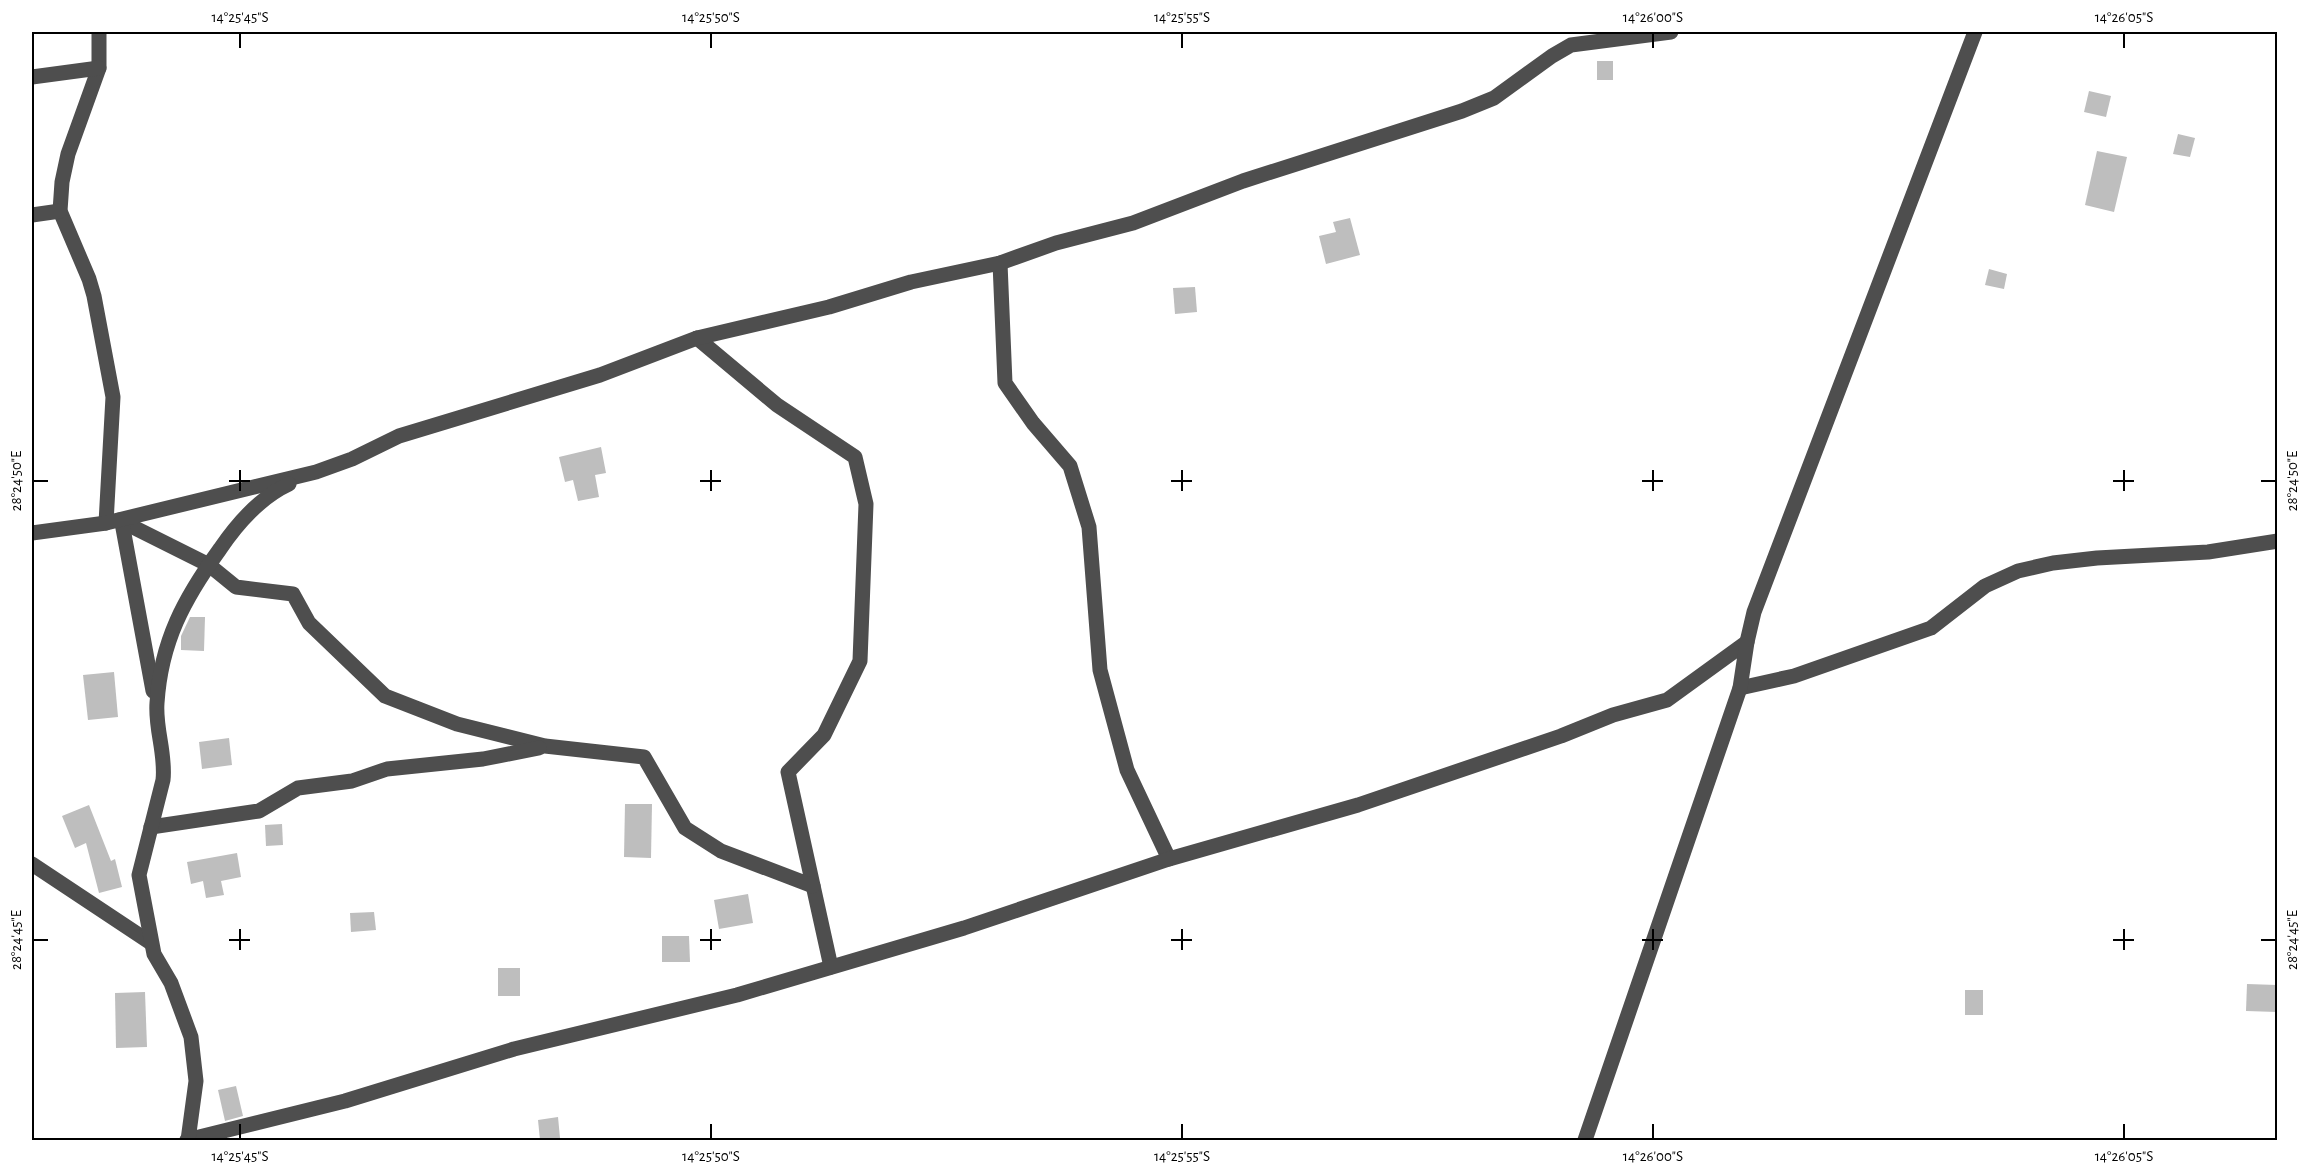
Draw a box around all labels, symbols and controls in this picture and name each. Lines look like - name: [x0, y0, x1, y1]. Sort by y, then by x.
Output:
- text: 14°25'45"S: [211, 10, 269, 25]
- text: 14°25'50"S: [682, 10, 740, 25]
- text: 14°25'55"S: [1154, 10, 1210, 25]
- text: 14°26'00"S: [1623, 10, 1683, 25]
- text: 14°26'05"S: [2095, 10, 2153, 25]
- text: 28°24'50"E: [9, 451, 24, 511]
- text: 28°24'50"E: [2285, 451, 2300, 511]
- text: 28°24'45"E: [9, 910, 24, 970]
- text: 28°24'45"E: [2285, 910, 2300, 970]
- text: 14°25'45"S: [211, 1149, 269, 1164]
- text: 14°25'50"S: [682, 1149, 740, 1164]
- text: 14°25'55"S: [1154, 1149, 1210, 1164]
- text: 14°26'00"S: [1623, 1149, 1683, 1164]
- text: 14°26'05"S: [2095, 1149, 2153, 1164]

